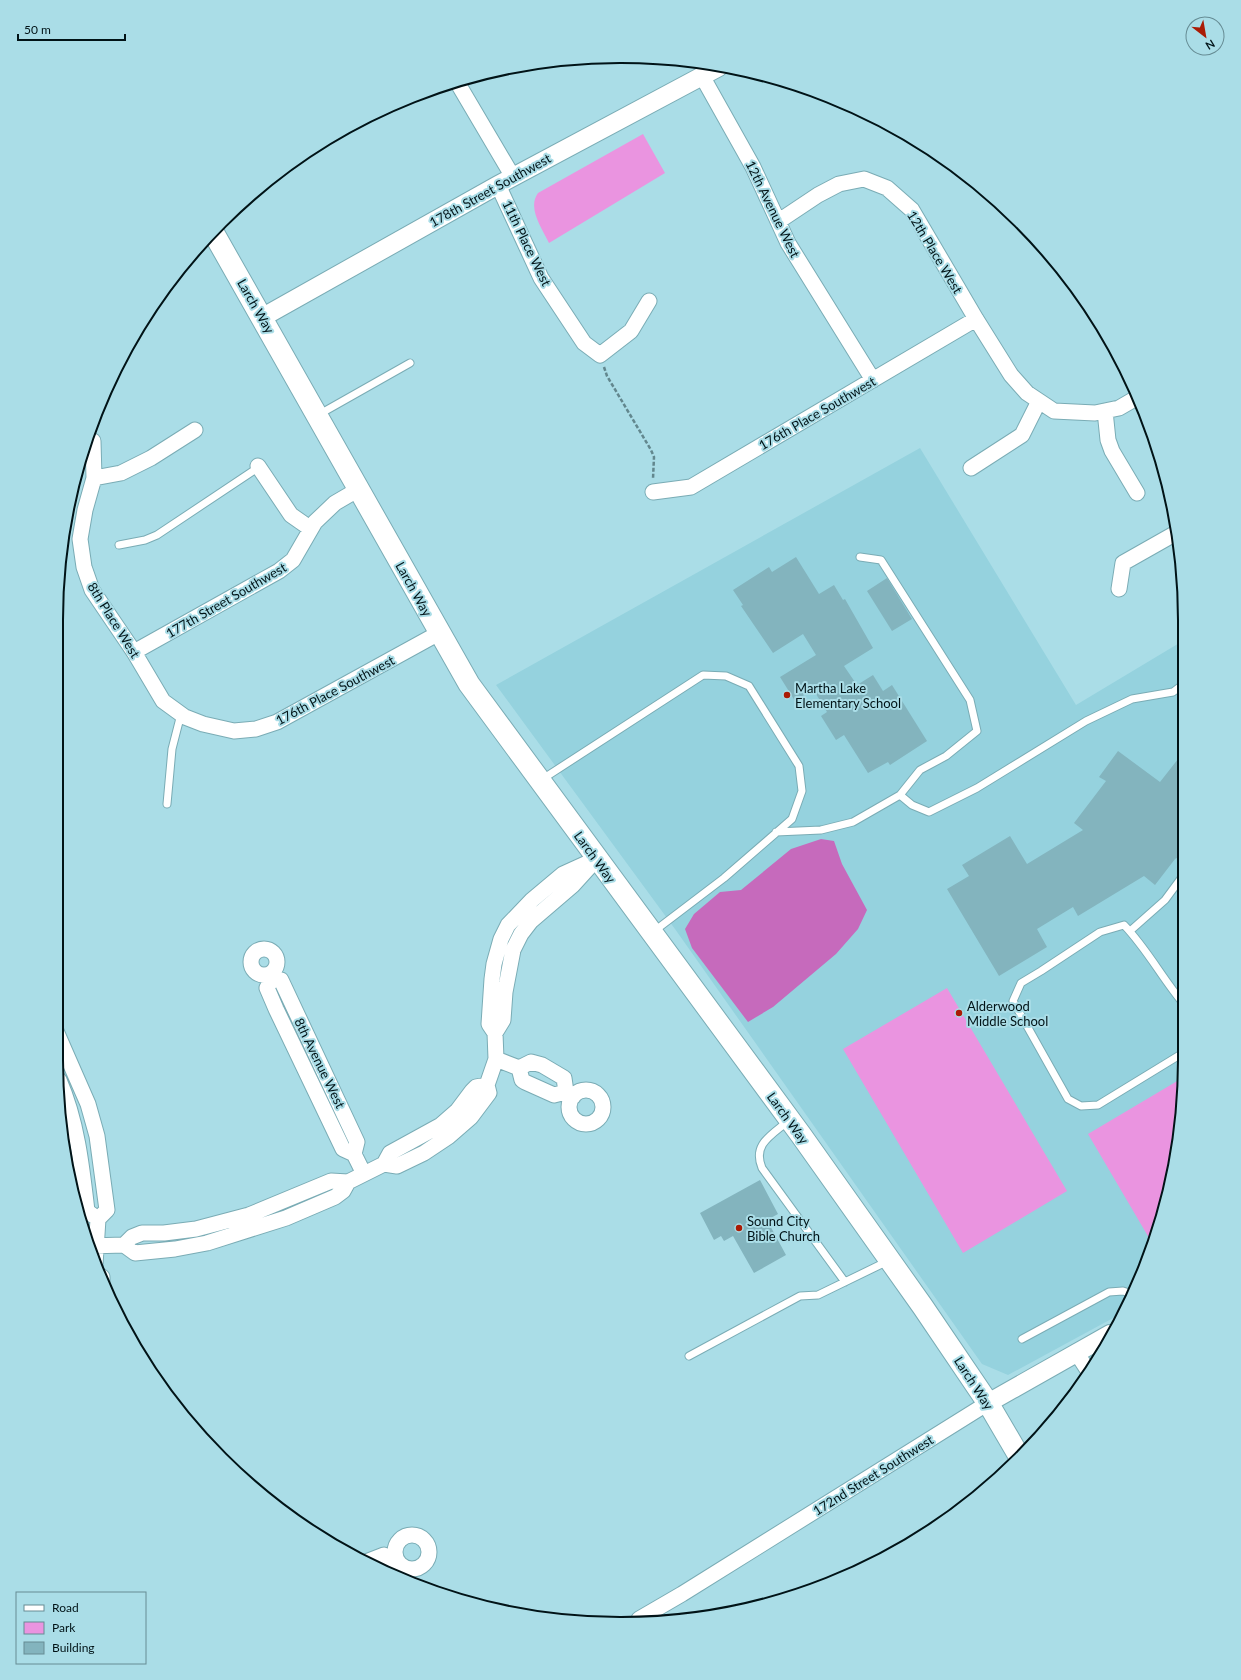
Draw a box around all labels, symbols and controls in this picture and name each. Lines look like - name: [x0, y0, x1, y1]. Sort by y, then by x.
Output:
- scale bar: [18, 16, 125, 42]
- north arrow: [1185, 16, 1225, 56]
- text: 50 m: [24, 22, 51, 37]
- text: N: [1203, 37, 1217, 53]
- street label: 178th Street Southwest: [427, 150, 554, 230]
- street label: 12th Avenue West: [743, 158, 804, 260]
- street label: 11th Place West: [499, 197, 555, 289]
- street label: 12th Place West: [904, 208, 966, 297]
- street label: Larch Way: [234, 276, 278, 336]
- street label: 176th Place Southwest: [756, 373, 879, 453]
- street label: 177th Street Southwest: [163, 559, 289, 641]
- street label: Larch Way: [392, 559, 436, 619]
- street label: 8th Place West: [84, 579, 144, 661]
- street label: 176th Place Southwest: [273, 652, 397, 728]
- place label: Martha Lake Elementary School: [795, 680, 901, 711]
- marker: Martha Lake Elementary School: [782, 690, 792, 700]
- street label: Larch Way: [571, 828, 619, 886]
- place label: Alderwood Middle School: [967, 998, 1048, 1029]
- marker: Alderwood Middle School: [954, 1008, 964, 1018]
- street label: 8th Avenue West: [291, 1015, 349, 1111]
- street label: Larch Way: [764, 1089, 812, 1147]
- place label: Sound City Bible Church: [747, 1213, 820, 1244]
- marker: Sound City Bible Church: [734, 1223, 744, 1233]
- street label: Larch Way: [951, 1354, 997, 1413]
- street label: 172nd Street Southwest: [810, 1431, 936, 1519]
- legend: [16, 1592, 146, 1664]
- text: Road: [52, 1600, 79, 1615]
- text: Park: [52, 1620, 76, 1635]
- text: Building: [52, 1640, 95, 1655]

